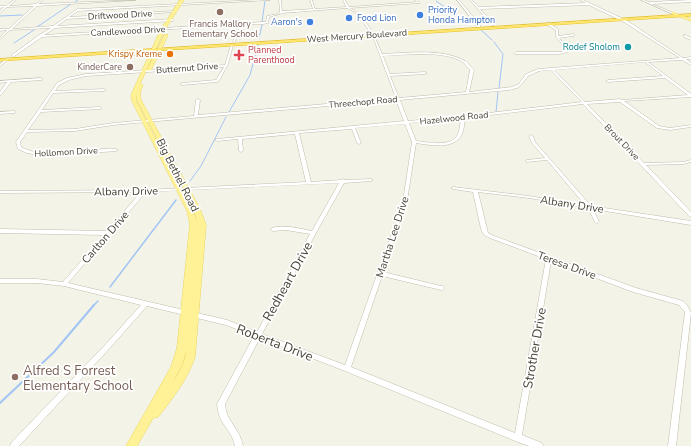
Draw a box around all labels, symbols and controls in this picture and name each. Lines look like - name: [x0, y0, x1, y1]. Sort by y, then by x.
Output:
- place label: Priority Honda Hampton: [428, 4, 495, 26]
- street label: Driftwood Drive: [88, 7, 153, 23]
- marker: Francis Mallory Elementary School: [215, 7, 225, 17]
- marker: Priority Honda Hampton: [415, 10, 425, 20]
- place label: Food Lion: [357, 12, 396, 24]
- marker: Food Lion: [344, 13, 354, 23]
- place label: Aaron's: [271, 16, 302, 28]
- marker: Aaron's: [305, 17, 315, 27]
- place label: Francis Mallory Elementary School: [182, 18, 258, 40]
- street label: Candlewood Drive: [90, 23, 166, 39]
- street label: West Mercury Boulevard: [306, 27, 408, 45]
- place label: Rodef Sholom: [563, 41, 620, 53]
- marker: Rodef Sholom: [623, 42, 633, 52]
- place label: Planned Parenthood: [248, 44, 295, 66]
- place label: Krispy Kreme: [109, 48, 162, 60]
- marker: Krispy Kreme: [165, 49, 175, 59]
- marker: Planned Parenthood: [233, 49, 245, 61]
- street label: Butternut Drive: [156, 60, 219, 76]
- place label: KinderCare: [77, 61, 122, 73]
- marker: KinderCare: [125, 62, 135, 72]
- street label: Threechopt Road: [328, 93, 398, 111]
- street label: Hazelwood Road: [419, 108, 489, 128]
- street label: Brout Drive: [602, 121, 642, 163]
- street label: Big Bethel Road: [153, 136, 202, 214]
- street label: Hollomon Drive: [34, 144, 98, 160]
- street label: Albany Drive: [94, 183, 158, 200]
- street label: Albany Drive: [539, 192, 605, 217]
- street label: Martha Lee Drive: [372, 194, 413, 280]
- street label: Carlton Drive: [78, 208, 133, 267]
- street label: Redheart Drive: [259, 239, 317, 324]
- street label: Teresa Drive: [535, 248, 598, 283]
- street label: Strother Drive: [519, 306, 551, 390]
- street label: Roberta Drive: [234, 320, 316, 366]
- place label: Alfred S Forrest Elementary School: [23, 362, 133, 395]
- marker: Alfred S Forrest Elementary School: [10, 372, 20, 382]

